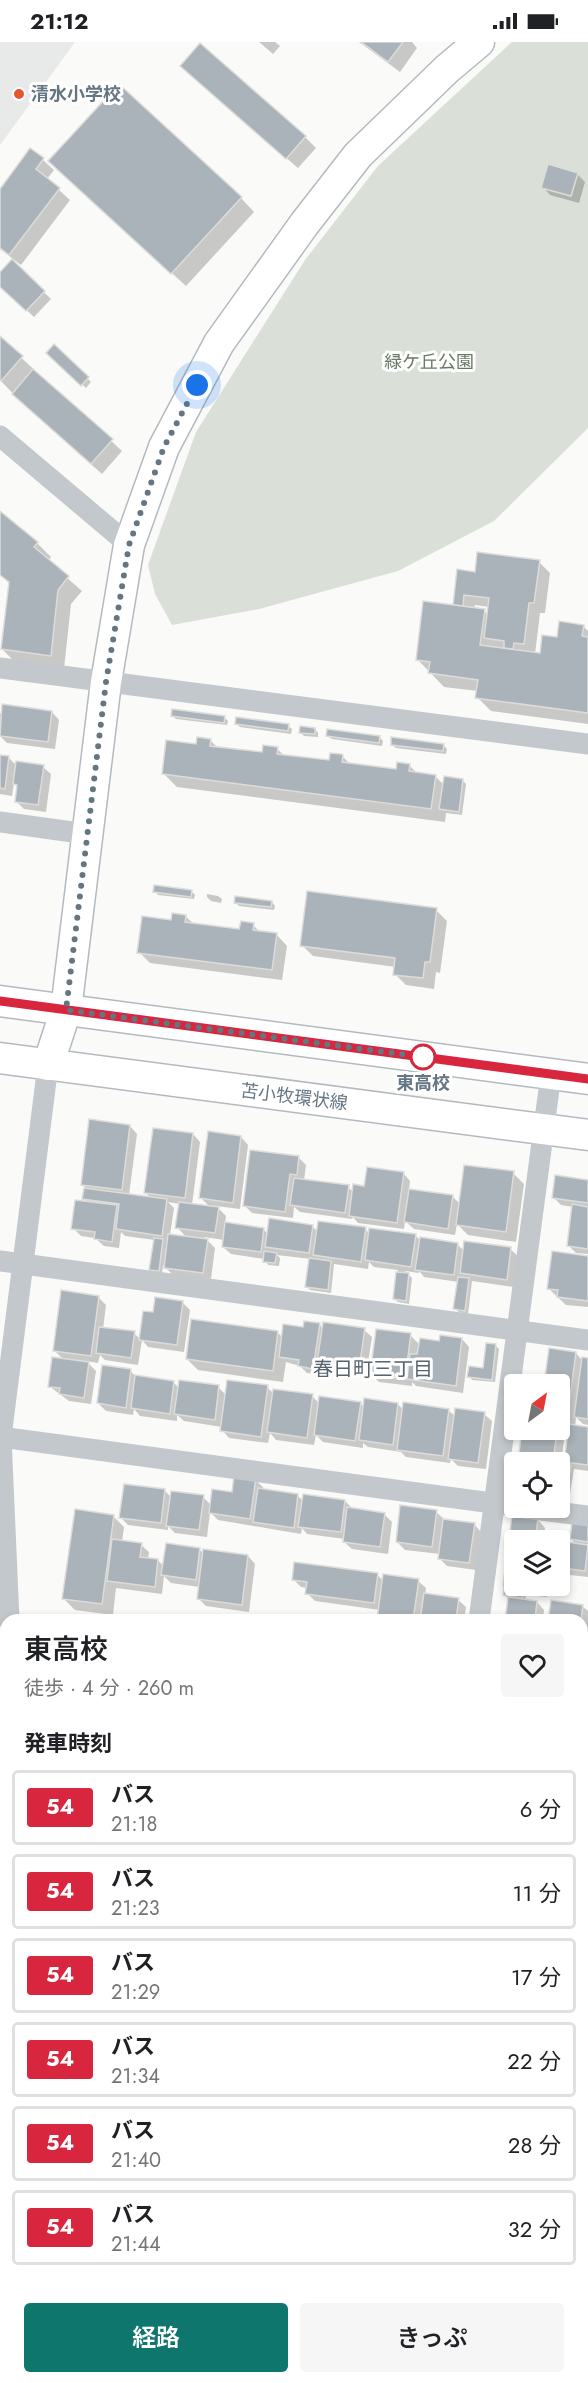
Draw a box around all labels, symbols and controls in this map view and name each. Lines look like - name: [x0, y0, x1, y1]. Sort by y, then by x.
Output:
- text: 21:12: [30, 5, 88, 37]
- place label: 清水小学校: [31, 81, 121, 107]
- marker: 清水小学校: [12, 87, 26, 101]
- park label: 緑ケ丘公園: [384, 349, 474, 375]
- your location: [182, 370, 212, 400]
- marker: 東高校: [410, 1044, 436, 1070]
- place label: 東高校: [396, 1070, 450, 1096]
- street label: 苫小牧環状線: [239, 1078, 349, 1116]
- district label: 春日町三丁目: [313, 1355, 433, 1384]
- north arrow: [504, 1374, 570, 1440]
- map controls: [504, 1374, 570, 1596]
- button: locate: [504, 1452, 570, 1518]
- button: layers: [504, 1530, 570, 1596]
- text: 東高校: [24, 1629, 108, 1670]
- button: heart: [501, 1634, 564, 1697]
- text: 徒歩 · 4 分 · 260 m: [24, 1674, 194, 1703]
- text: 発車時刻: [24, 1727, 112, 1759]
- text: バス: [111, 1778, 155, 1810]
- text: 54: [46, 1792, 74, 1822]
- text: 6 分: [520, 1793, 561, 1825]
- text: 21:18: [111, 1810, 157, 1839]
- text: バス: [111, 1862, 155, 1894]
- text: 54: [46, 1876, 74, 1906]
- text: 11 分: [513, 1877, 561, 1909]
- text: 21:23: [111, 1894, 160, 1923]
- text: バス: [111, 1946, 155, 1978]
- text: 54: [46, 1960, 74, 1990]
- text: 17 分: [511, 1961, 561, 1993]
- text: 21:29: [111, 1978, 160, 2007]
- text: バス: [111, 2030, 155, 2062]
- text: 54: [46, 2044, 74, 2074]
- text: 22 分: [507, 2045, 561, 2077]
- text: 21:34: [111, 2062, 160, 2091]
- text: バス: [111, 2114, 155, 2146]
- text: 54: [46, 2128, 74, 2158]
- text: 28 分: [508, 2129, 561, 2161]
- text: 21:40: [111, 2146, 161, 2175]
- text: バス: [111, 2198, 155, 2230]
- text: 54: [46, 2212, 74, 2242]
- text: 32 分: [508, 2213, 561, 2245]
- text: 21:44: [111, 2230, 161, 2259]
- button: 経路: [24, 2303, 288, 2372]
- button: きっぷ: [300, 2303, 564, 2372]

